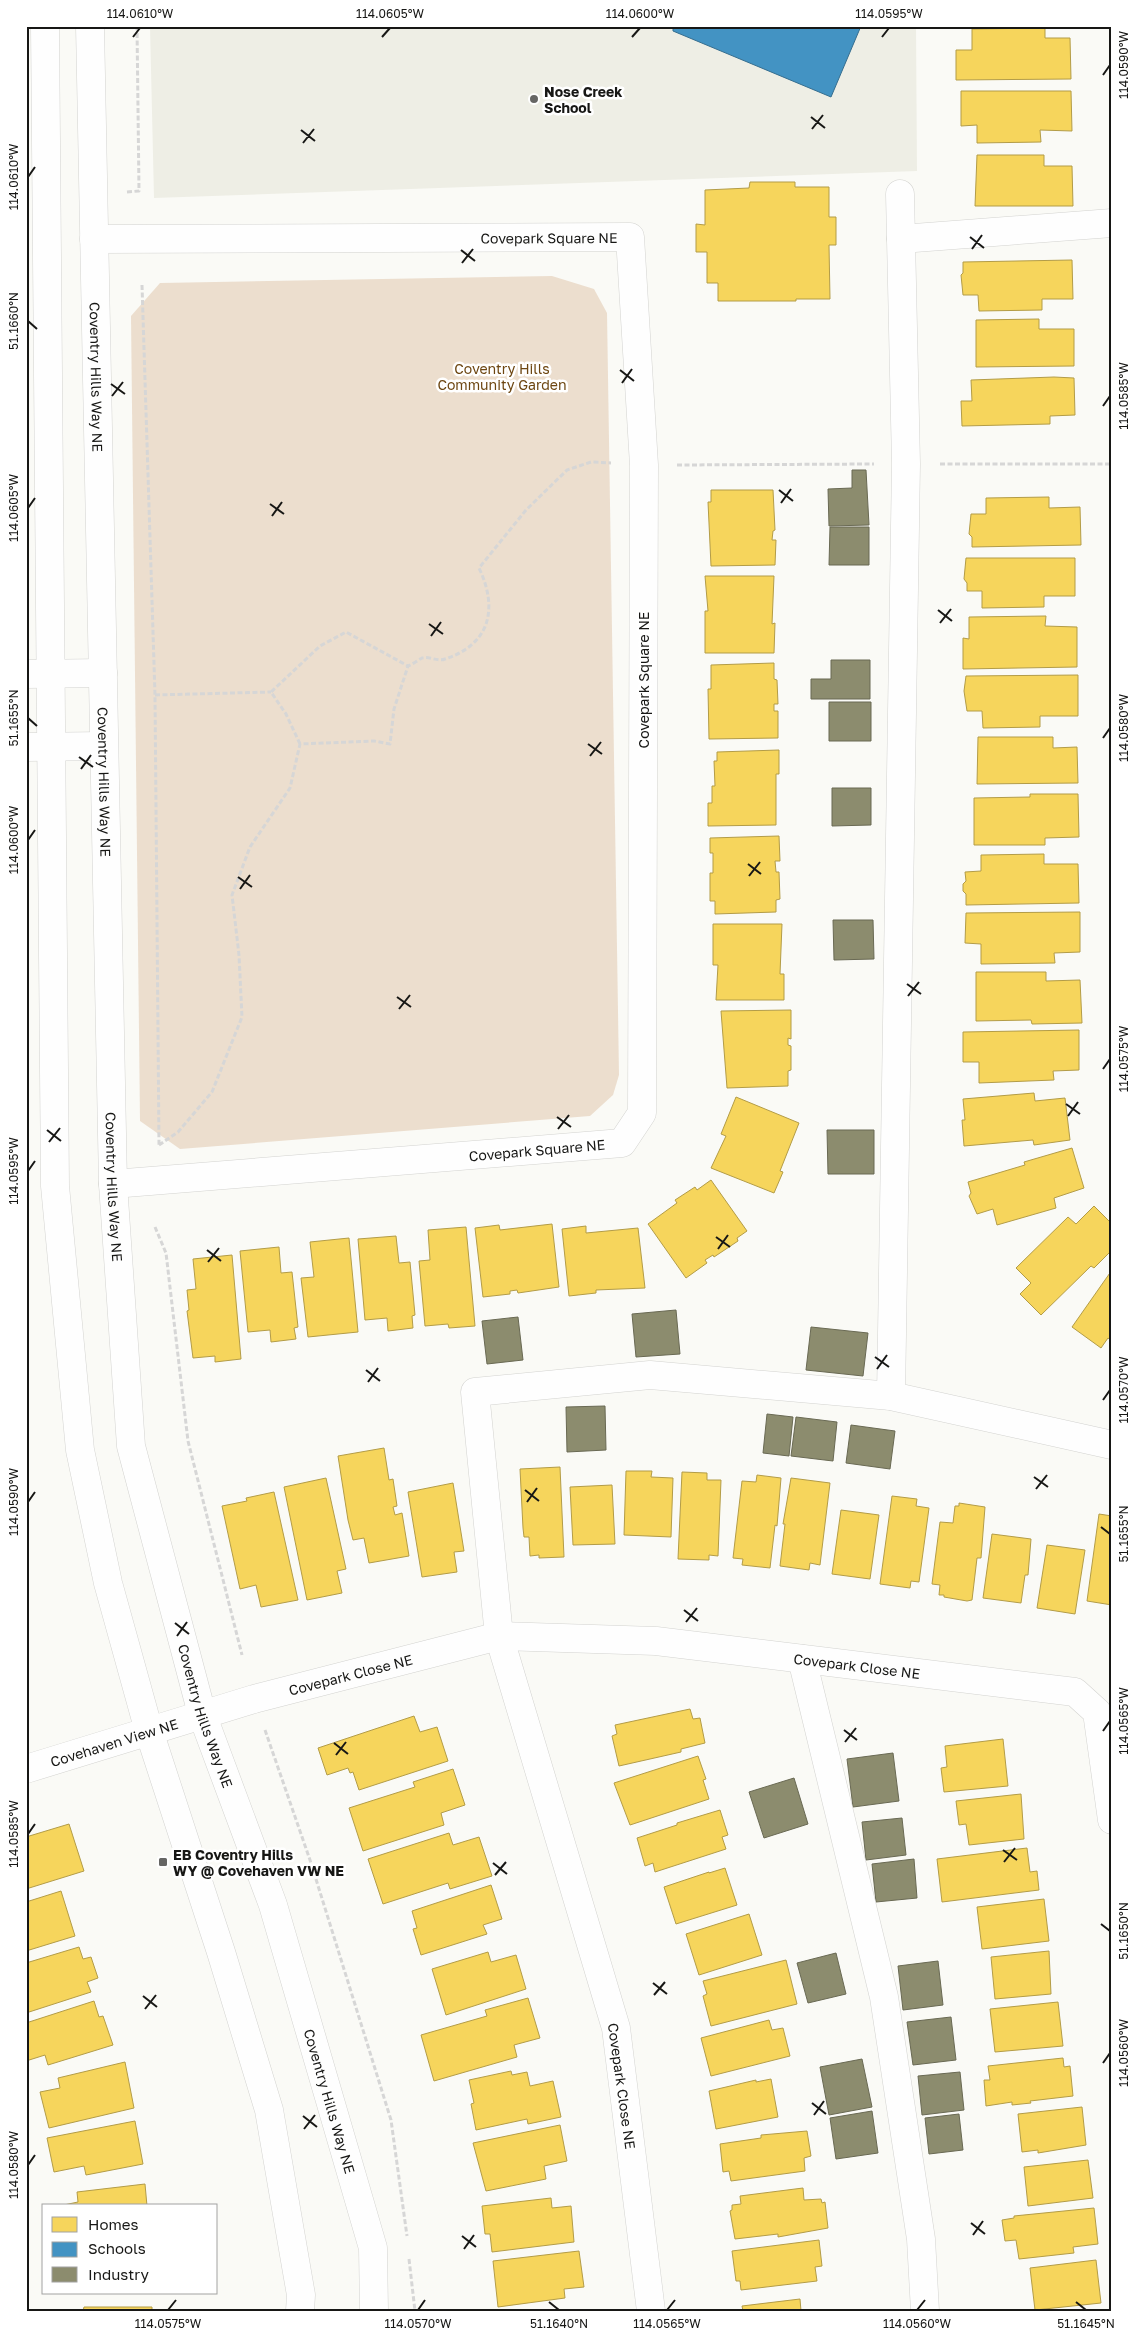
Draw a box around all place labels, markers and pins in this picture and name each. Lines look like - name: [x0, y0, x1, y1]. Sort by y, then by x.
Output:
- place label: Nose Creek School: [544, 83, 622, 116]
- marker: Nose Creek School: [528, 93, 540, 105]
- place label: EB Coventry Hills WY @ Covehaven VW NE: [173, 1846, 344, 1879]
- marker: EB Coventry Hills WY @ Covehaven VW NE: [157, 1856, 169, 1868]

